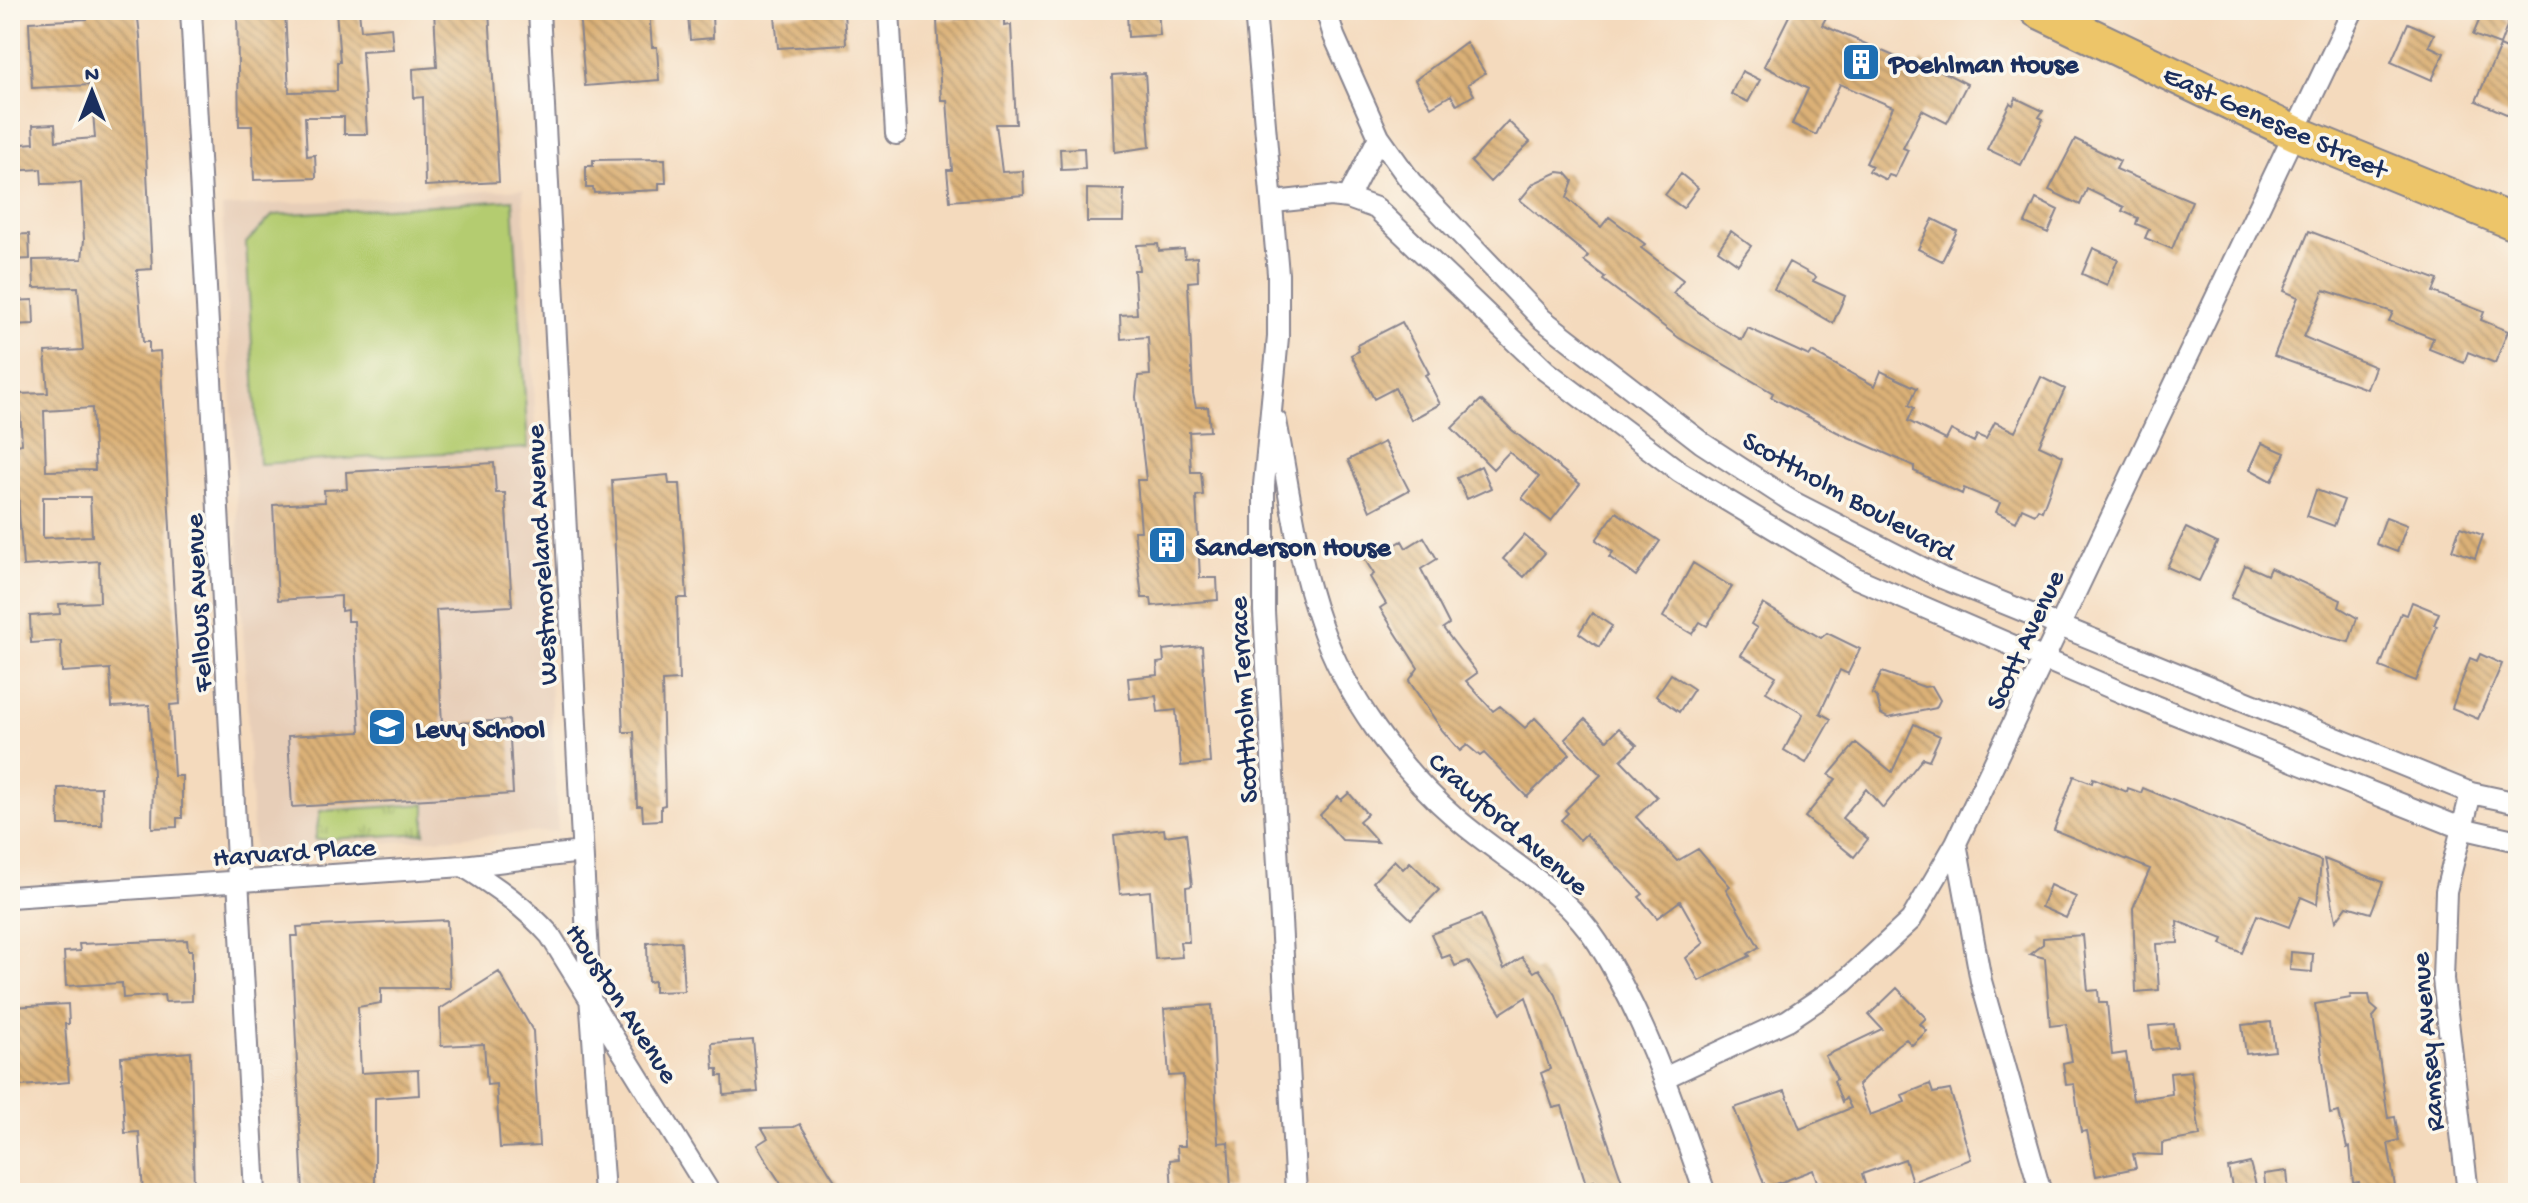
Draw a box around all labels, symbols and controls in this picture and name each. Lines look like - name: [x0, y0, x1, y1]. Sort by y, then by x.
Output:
- building icon: Poehlman House: [1840, 41, 1882, 83]
- place label: Poehlman House: [1887, 50, 2080, 83]
- north arrow: [52, 52, 132, 132]
- street label: East Genesee Street: [2157, 60, 2394, 189]
- text: N: [85, 63, 99, 89]
- street label: Westmoreland Avenue: [520, 423, 567, 686]
- street label: Scottholm Boulevard: [1735, 426, 1963, 572]
- street label: Fellows Avenue: [179, 512, 222, 694]
- building icon: Sanderson House: [1146, 524, 1188, 566]
- place label: Sanderson House: [1195, 533, 1392, 566]
- street label: Scott Avenue: [1980, 565, 2074, 716]
- street label: Scottholm Terrace: [1224, 595, 1267, 804]
- school or university icon: Levy School: [366, 706, 408, 748]
- place label: Levy School: [415, 715, 545, 748]
- street label: Crawford Avenue: [1420, 746, 1595, 905]
- street label: Harvard Place: [212, 832, 378, 877]
- street label: Houston Avenue: [556, 918, 684, 1091]
- street label: Ramsey Avenue: [2405, 950, 2454, 1132]

